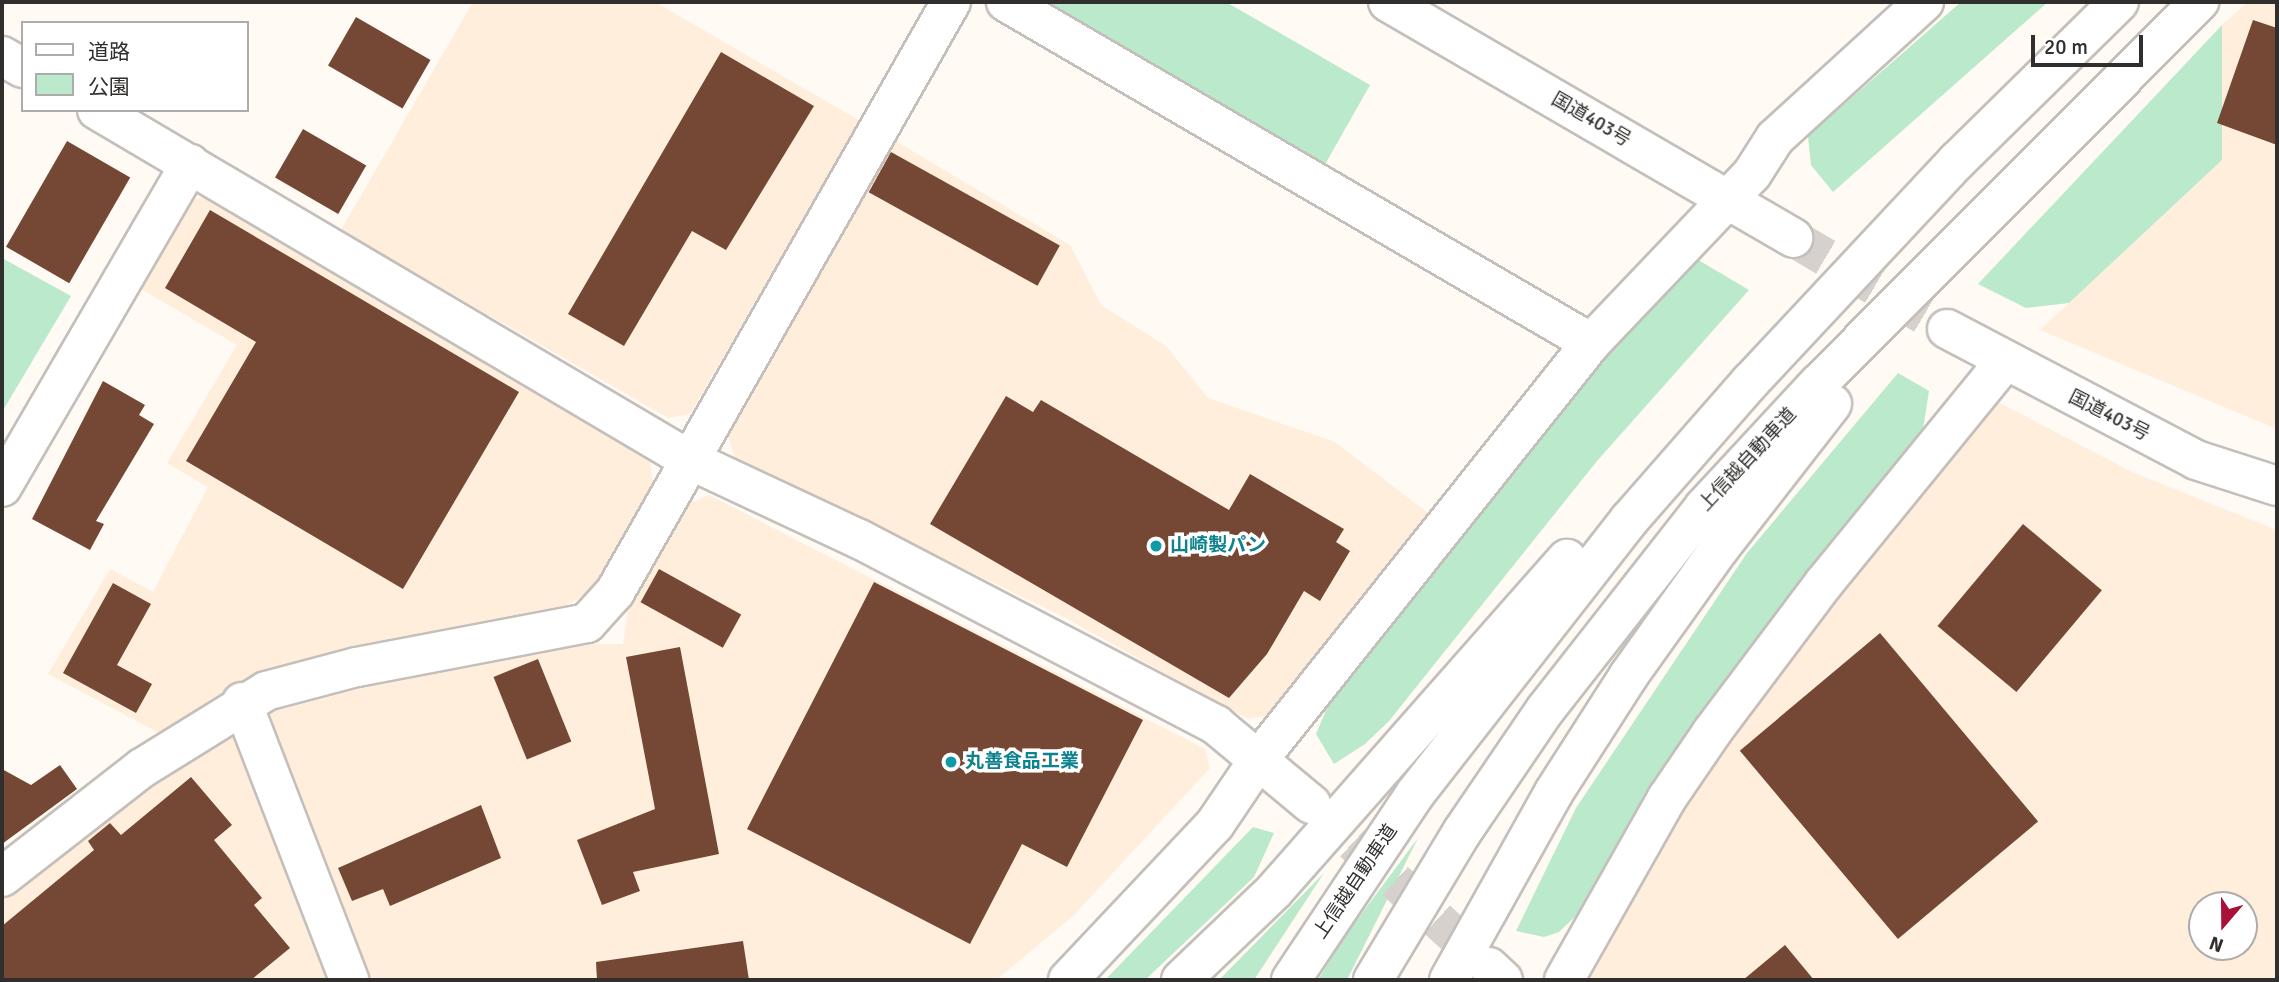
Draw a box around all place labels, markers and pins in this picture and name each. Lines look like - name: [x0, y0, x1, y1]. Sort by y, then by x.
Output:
- place label: 山崎製パン: [1170, 535, 1265, 557]
- marker: 山崎製パン: [1148, 538, 1164, 554]
- place label: 丸善食品工業: [965, 751, 1079, 773]
- marker: 丸善食品工業: [943, 754, 959, 770]

